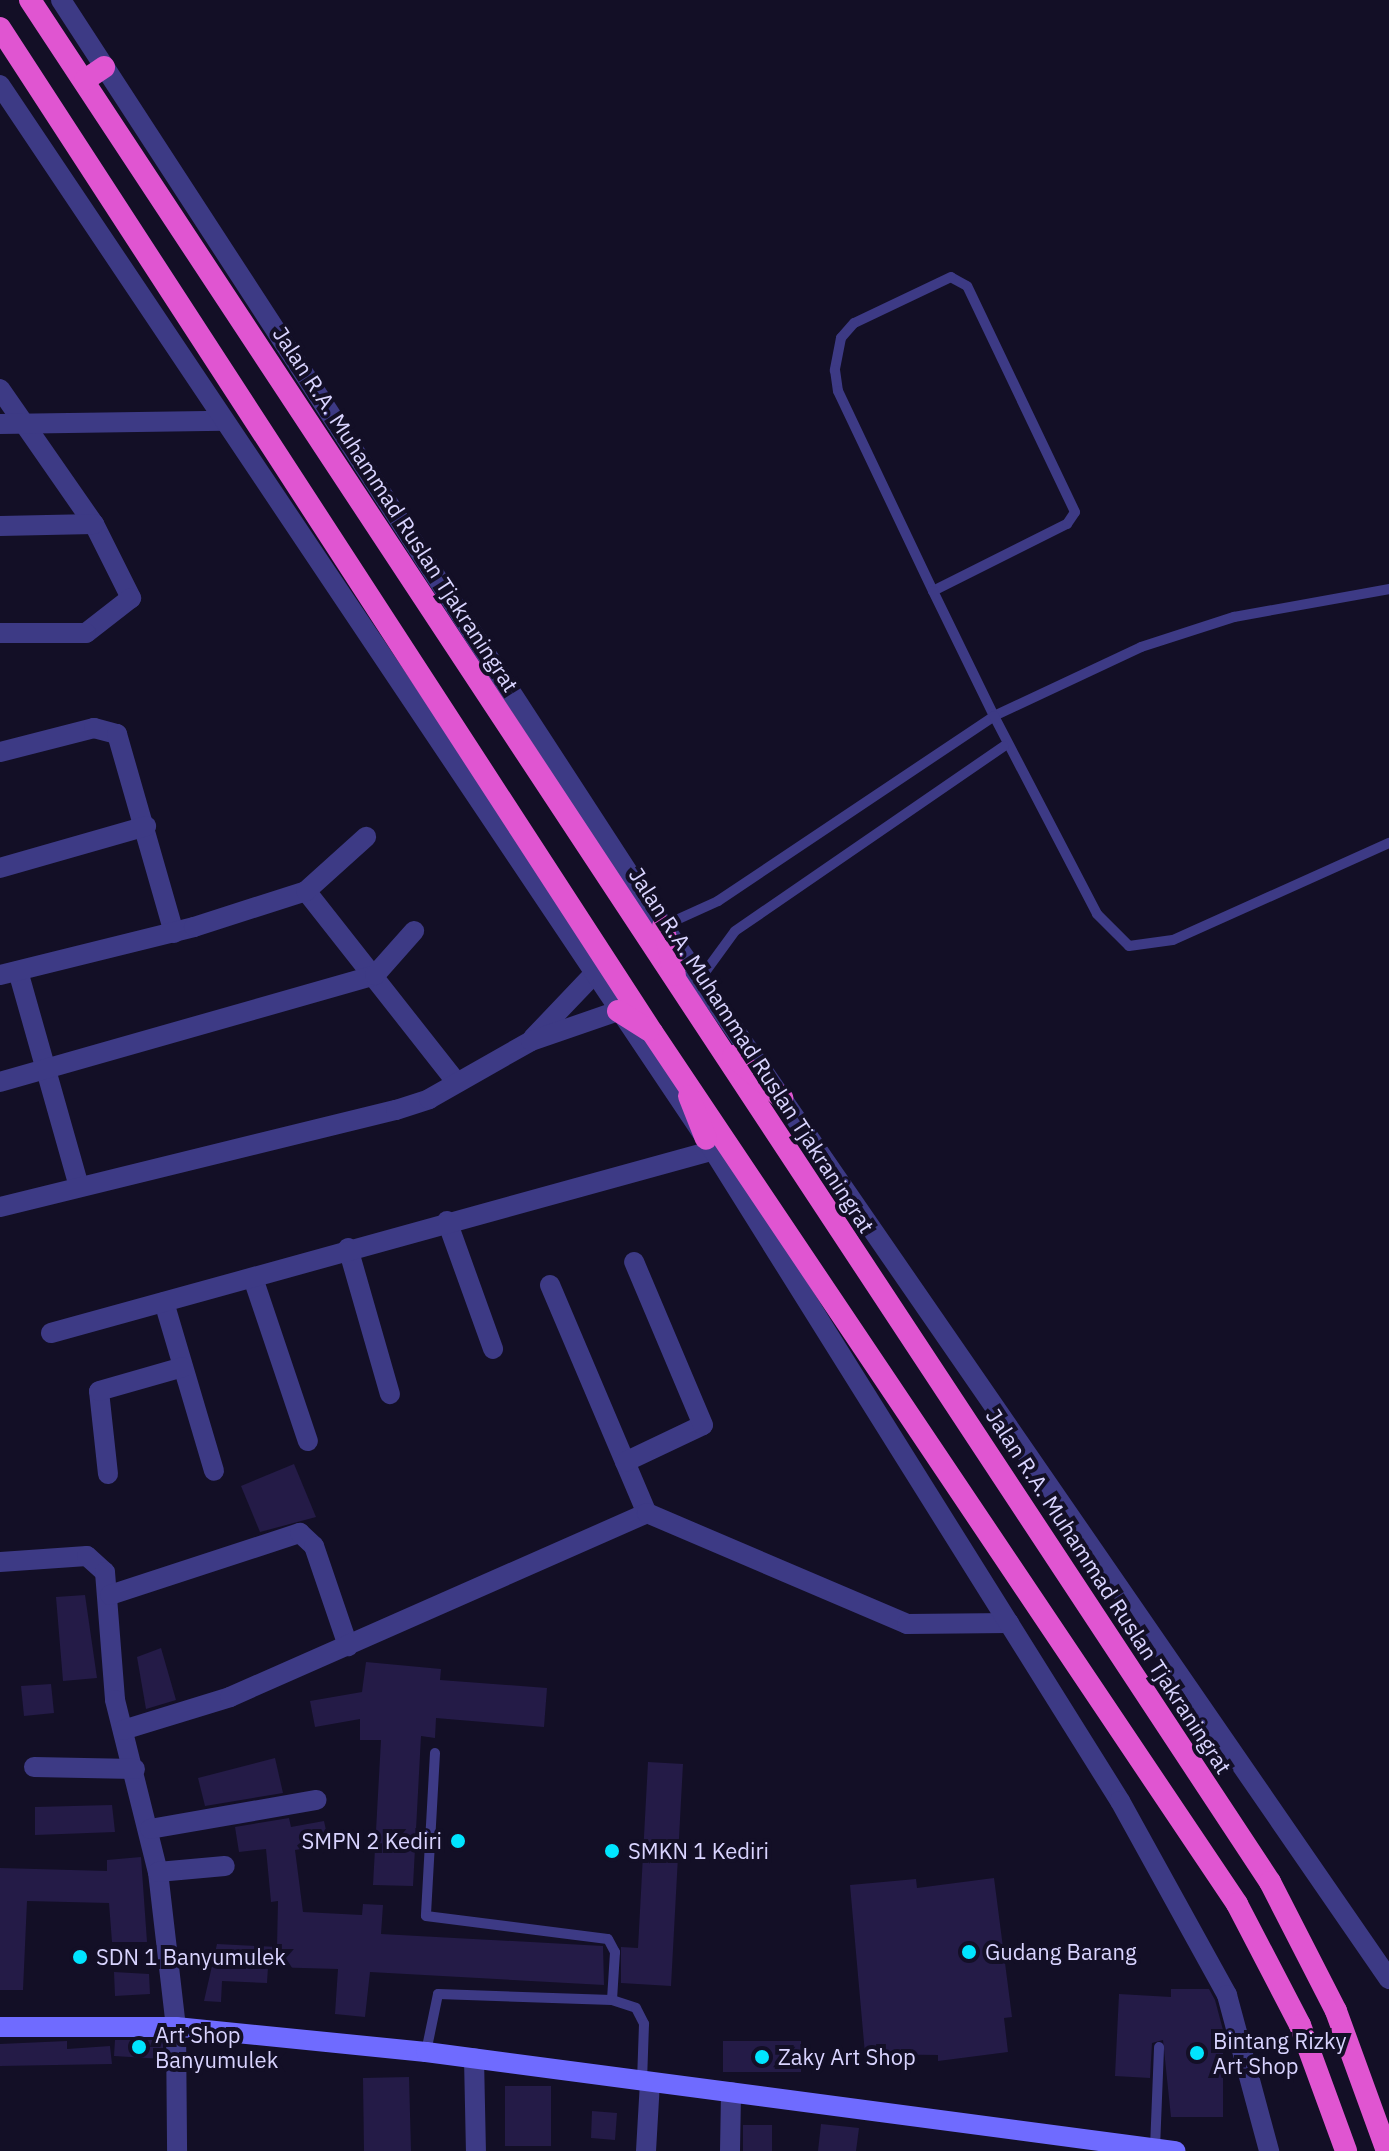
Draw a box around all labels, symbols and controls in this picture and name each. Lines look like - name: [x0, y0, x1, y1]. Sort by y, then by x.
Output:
- street label: Jalan R.A. Muhammad Ruslan Tjakraningrat: [268, 321, 524, 697]
- street label: Jalan R.A. Muhammad Ruslan Tjakraningrat: [624, 862, 880, 1238]
- street label: Jalan R.A. Muhammad Ruslan Tjakraningrat: [981, 1403, 1237, 1779]
- place label: SMPN 2 Kediri: [302, 1828, 442, 1854]
- marker: SMPN 2 Kediri: [449, 1832, 467, 1850]
- place label: SMKN 1 Kediri: [628, 1838, 769, 1864]
- marker: SMKN 1 Kediri: [603, 1842, 621, 1860]
- place label: Gudang Barang: [985, 1939, 1137, 1965]
- marker: Gudang Barang: [960, 1943, 978, 1961]
- place label: SDN 1 Banyumulek: [96, 1944, 286, 1970]
- marker: SDN 1 Banyumulek: [71, 1948, 89, 1966]
- place label: Art Shop Banyumulek: [155, 2021, 278, 2072]
- place label: Bintang Rizky Art Shop: [1213, 2027, 1346, 2078]
- marker: Art Shop Banyumulek: [130, 2038, 148, 2056]
- place label: Zaky Art Shop: [778, 2044, 916, 2070]
- marker: Bintang Rizky Art Shop: [1188, 2044, 1206, 2062]
- marker: Zaky Art Shop: [753, 2048, 771, 2066]

